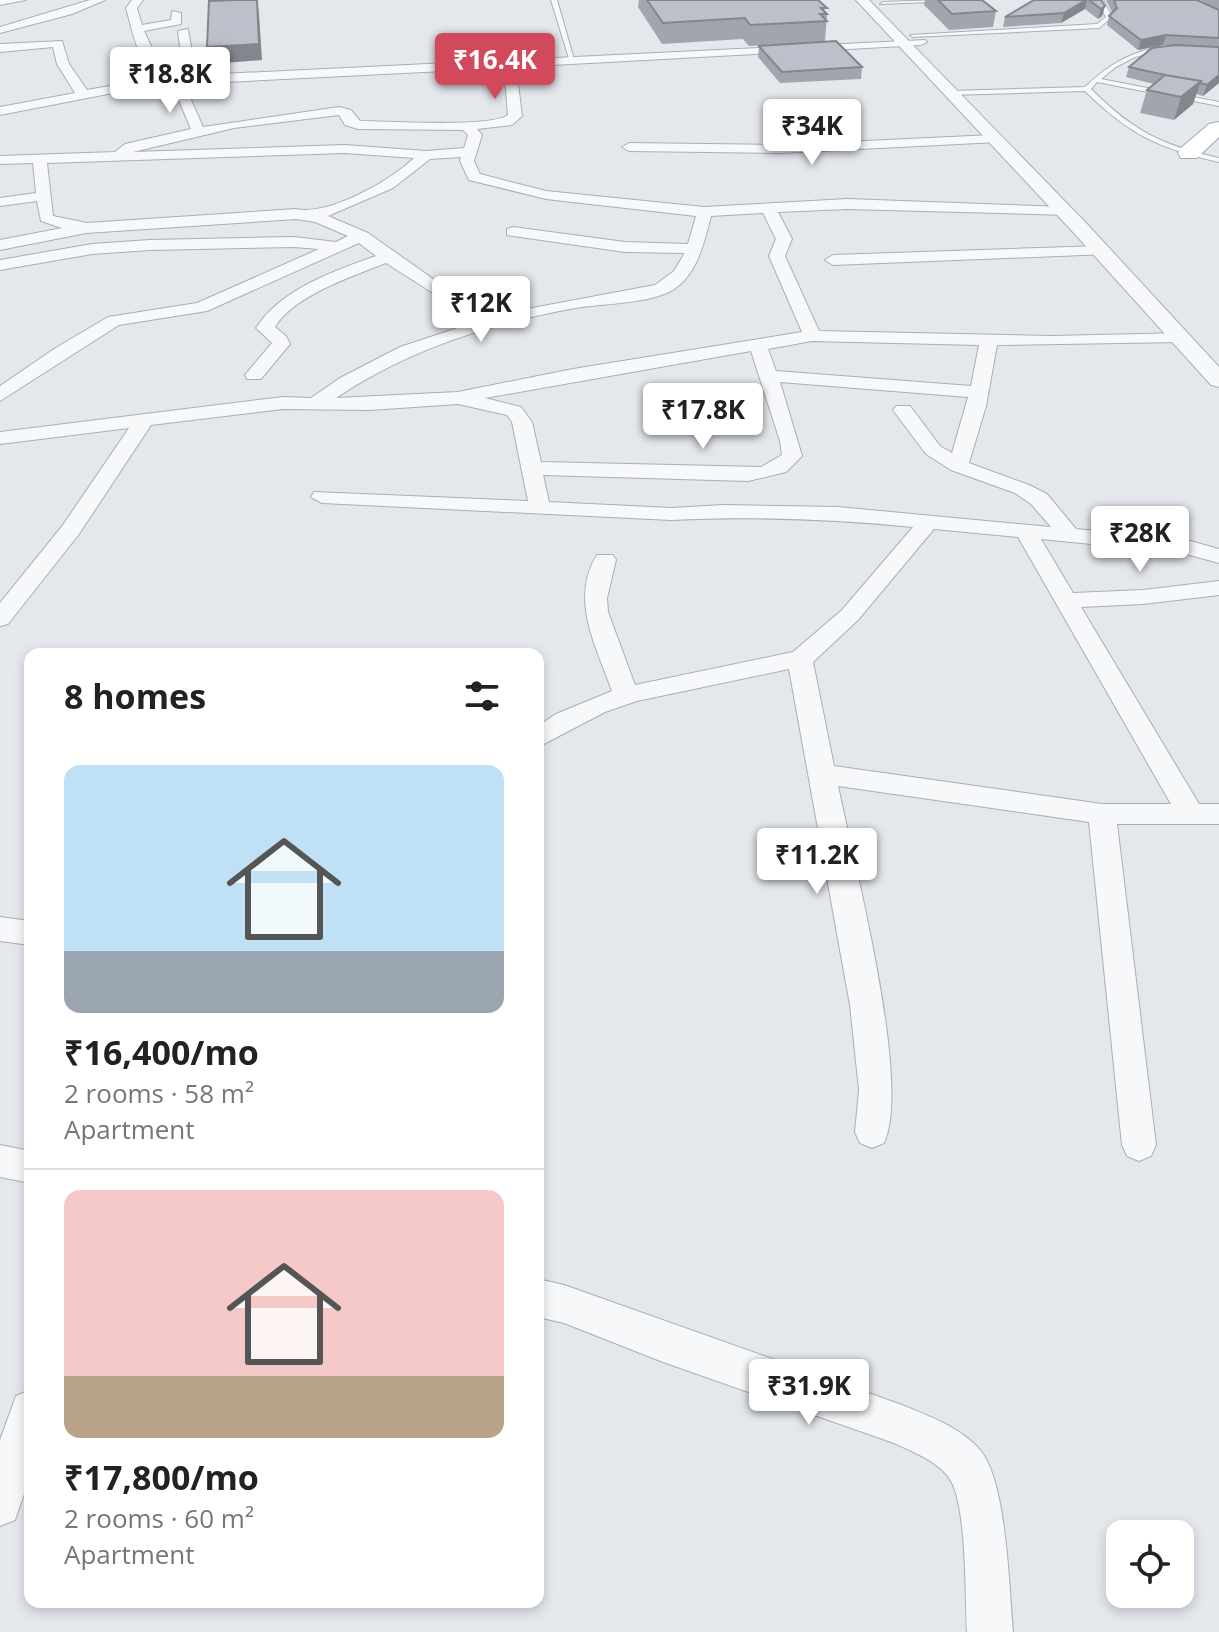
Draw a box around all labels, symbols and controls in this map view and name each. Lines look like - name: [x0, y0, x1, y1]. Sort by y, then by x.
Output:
- pin: ₹16.4K: [430, 33, 560, 101]
- text: ₹16.4K: [453, 41, 537, 77]
- pin: ₹18.8K: [105, 47, 235, 115]
- text: ₹18.8K: [128, 55, 212, 91]
- pin: ₹34K: [765, 99, 859, 167]
- text: ₹34K: [781, 107, 843, 143]
- pin: ₹12K: [434, 276, 528, 344]
- text: ₹12K: [450, 284, 512, 320]
- pin: ₹17.8K: [638, 383, 768, 451]
- text: ₹17.8K: [661, 391, 745, 427]
- pin: ₹28K: [1093, 506, 1187, 574]
- text: ₹28K: [1109, 514, 1171, 550]
- text: 8 homes: [64, 673, 206, 719]
- icon: filters: [460, 674, 504, 718]
- icon: home: [212, 817, 356, 961]
- pin: ₹11.2K: [752, 828, 882, 896]
- text: ₹11.2K: [775, 836, 859, 872]
- text: ₹16,400/mo: [64, 1029, 259, 1075]
- text: 2 rooms · 58 m²: [64, 1075, 254, 1111]
- text: Apartment: [64, 1111, 195, 1147]
- icon: home: [212, 1242, 356, 1386]
- pin: ₹31.9K: [744, 1359, 874, 1427]
- text: ₹31.9K: [767, 1367, 851, 1403]
- text: ₹17,800/mo: [64, 1454, 259, 1500]
- text: 2 rooms · 60 m²: [64, 1500, 254, 1536]
- map controls: [1106, 1520, 1194, 1608]
- button: locate: [1106, 1520, 1194, 1608]
- text: Apartment: [64, 1536, 195, 1572]

